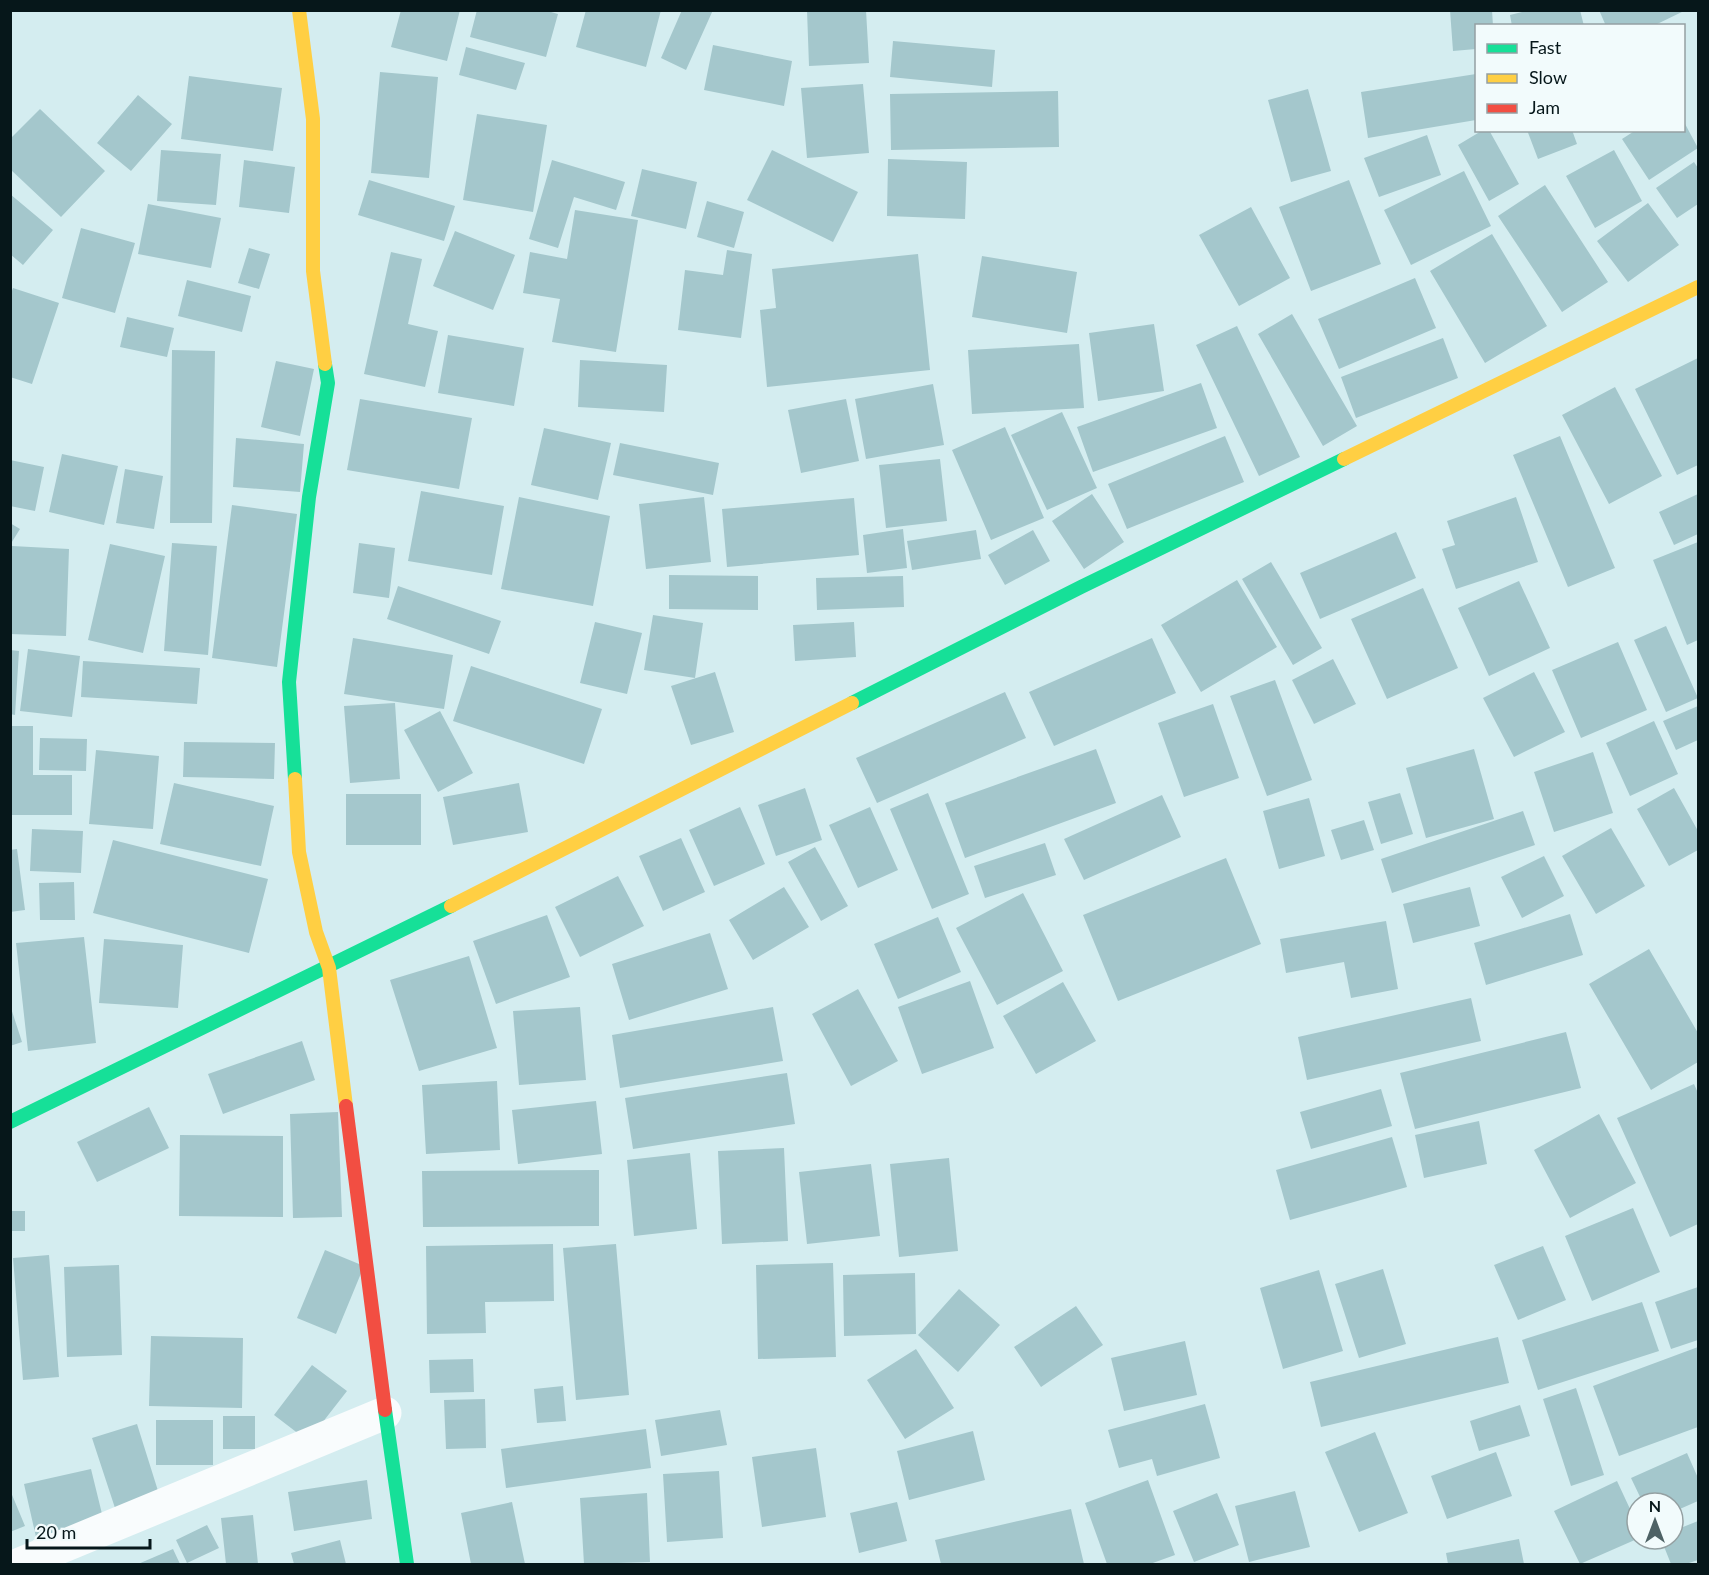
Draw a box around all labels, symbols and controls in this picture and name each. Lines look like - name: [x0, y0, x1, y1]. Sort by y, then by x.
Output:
- legend: [1475, 24, 1685, 132]
- text: Fast: [1529, 36, 1562, 58]
- text: Slow: [1529, 66, 1567, 88]
- text: Jam: [1529, 96, 1560, 118]
- north arrow: [1625, 1491, 1685, 1551]
- text: N: [1649, 1496, 1661, 1515]
- scale bar: [27, 1512, 150, 1550]
- text: 20 m: [36, 1521, 76, 1543]

